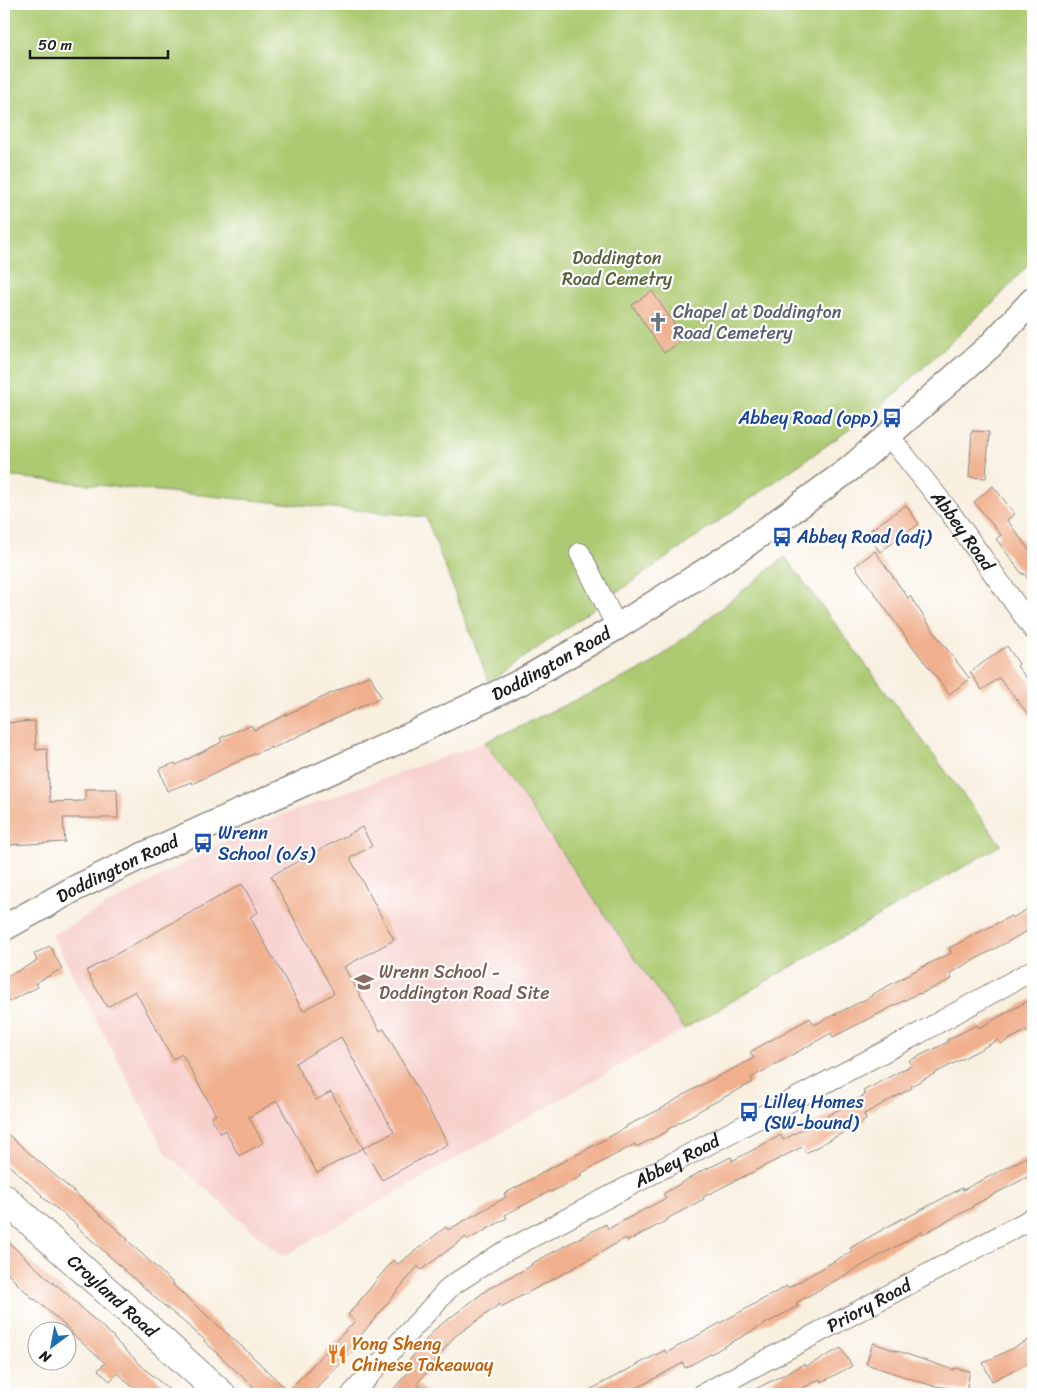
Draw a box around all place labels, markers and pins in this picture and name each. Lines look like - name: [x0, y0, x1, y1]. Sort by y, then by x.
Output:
- place label: Chapel at Doddington Road Cemetery: [673, 296, 842, 349]
- church icon: Chapel at Doddington Road Cemetery: [647, 311, 669, 333]
- place label: Abbey Road (opp): [737, 402, 879, 434]
- bus stop icon: Abbey Road (opp): [881, 407, 903, 429]
- place label: Abbey Road (adj): [796, 521, 933, 553]
- bus stop icon: Abbey Road (adj): [771, 526, 793, 548]
- place label: Wrenn School (o/s): [218, 817, 316, 870]
- bus stop icon: Wrenn School (o/s): [192, 832, 214, 854]
- place label: Wrenn School - Doddington Road Site: [379, 956, 550, 1009]
- school or university icon: Wrenn School - Doddington Road Site: [353, 971, 375, 993]
- place label: Lilley Homes (SW-bound): [764, 1086, 864, 1139]
- bus stop icon: Lilley Homes (SW-bound): [738, 1101, 760, 1123]
- place label: Yong Sheng Chinese Takeaway: [352, 1328, 494, 1381]
- restaurant icon: Yong Sheng Chinese Takeaway: [326, 1343, 348, 1365]

